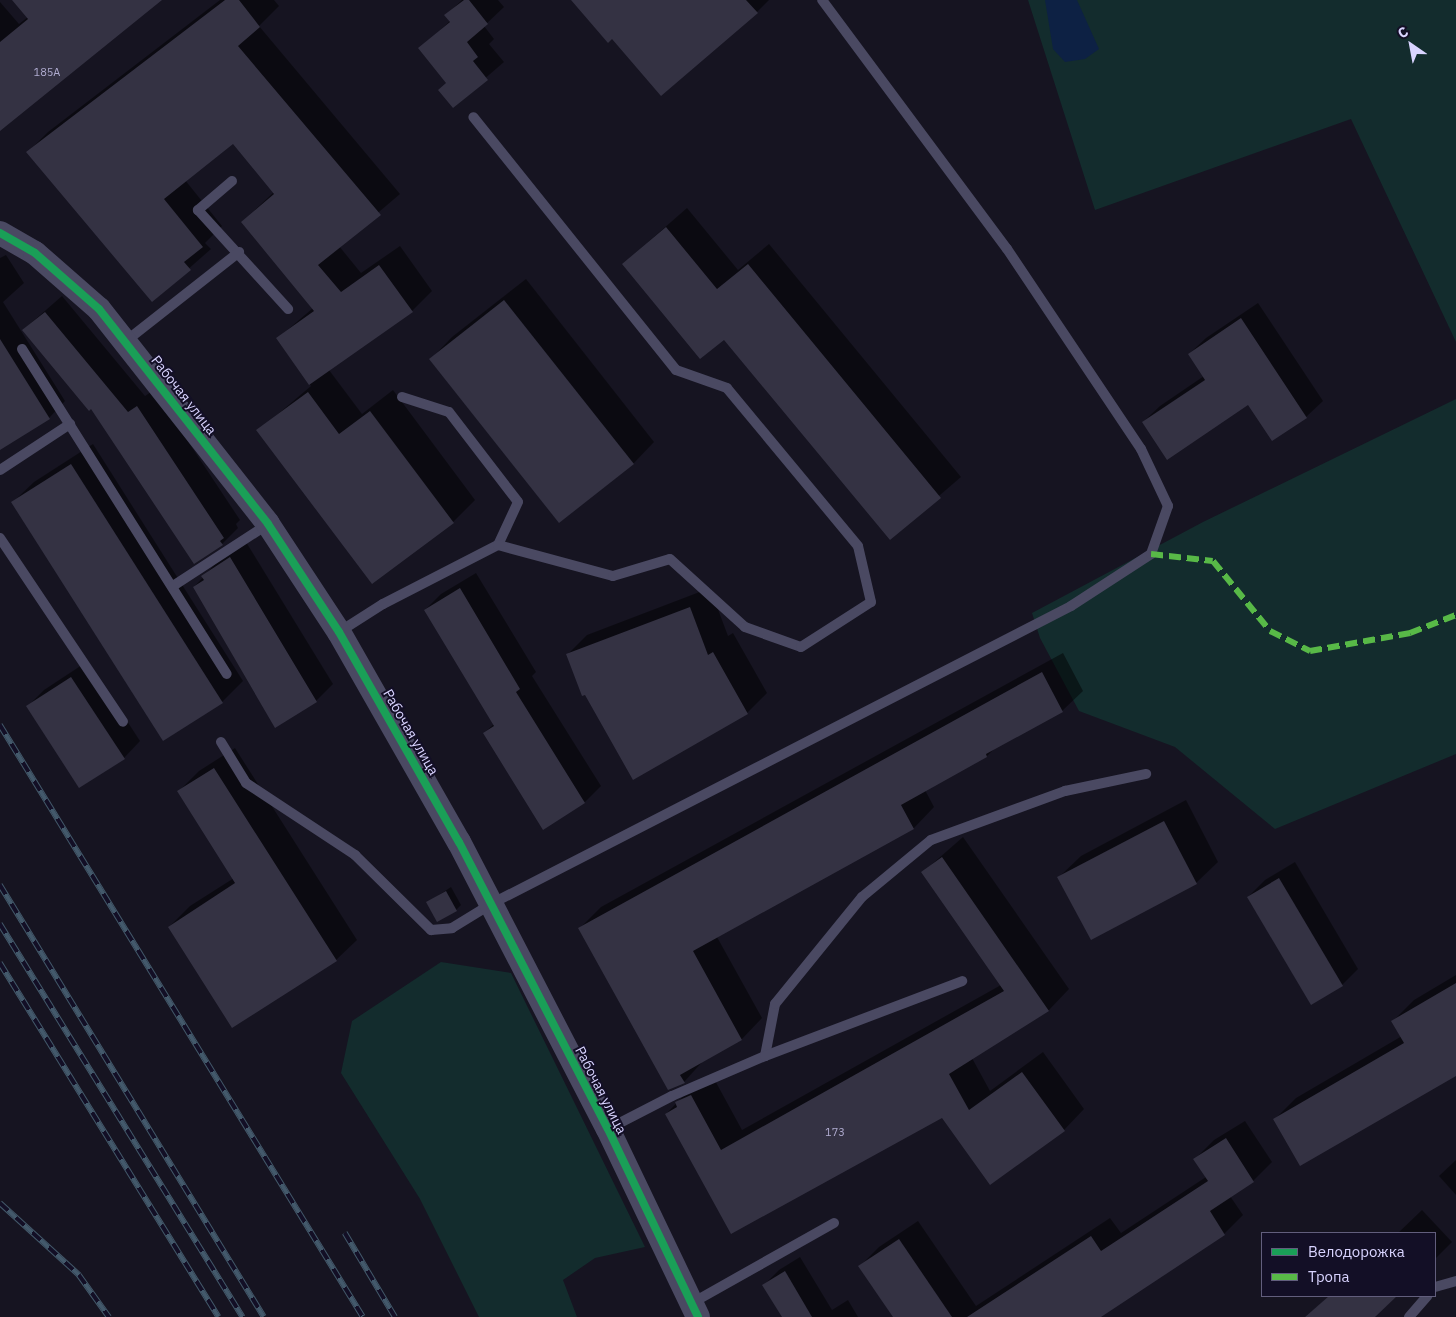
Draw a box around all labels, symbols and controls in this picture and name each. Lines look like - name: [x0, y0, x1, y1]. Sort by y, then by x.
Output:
- north arrow: [1386, 20, 1436, 70]
- text: С: [1394, 22, 1412, 42]
- house number: 185А: [34, 65, 60, 79]
- street label: Рабочая улица: [148, 352, 220, 438]
- street label: Рабочая улица: [380, 686, 442, 778]
- street label: Рабочая улица: [572, 1043, 630, 1137]
- house number: 173: [825, 1125, 845, 1139]
- legend: [1261, 1232, 1436, 1297]
- text: Велодорожка: [1308, 1242, 1405, 1261]
- text: Тропа: [1308, 1267, 1350, 1286]

